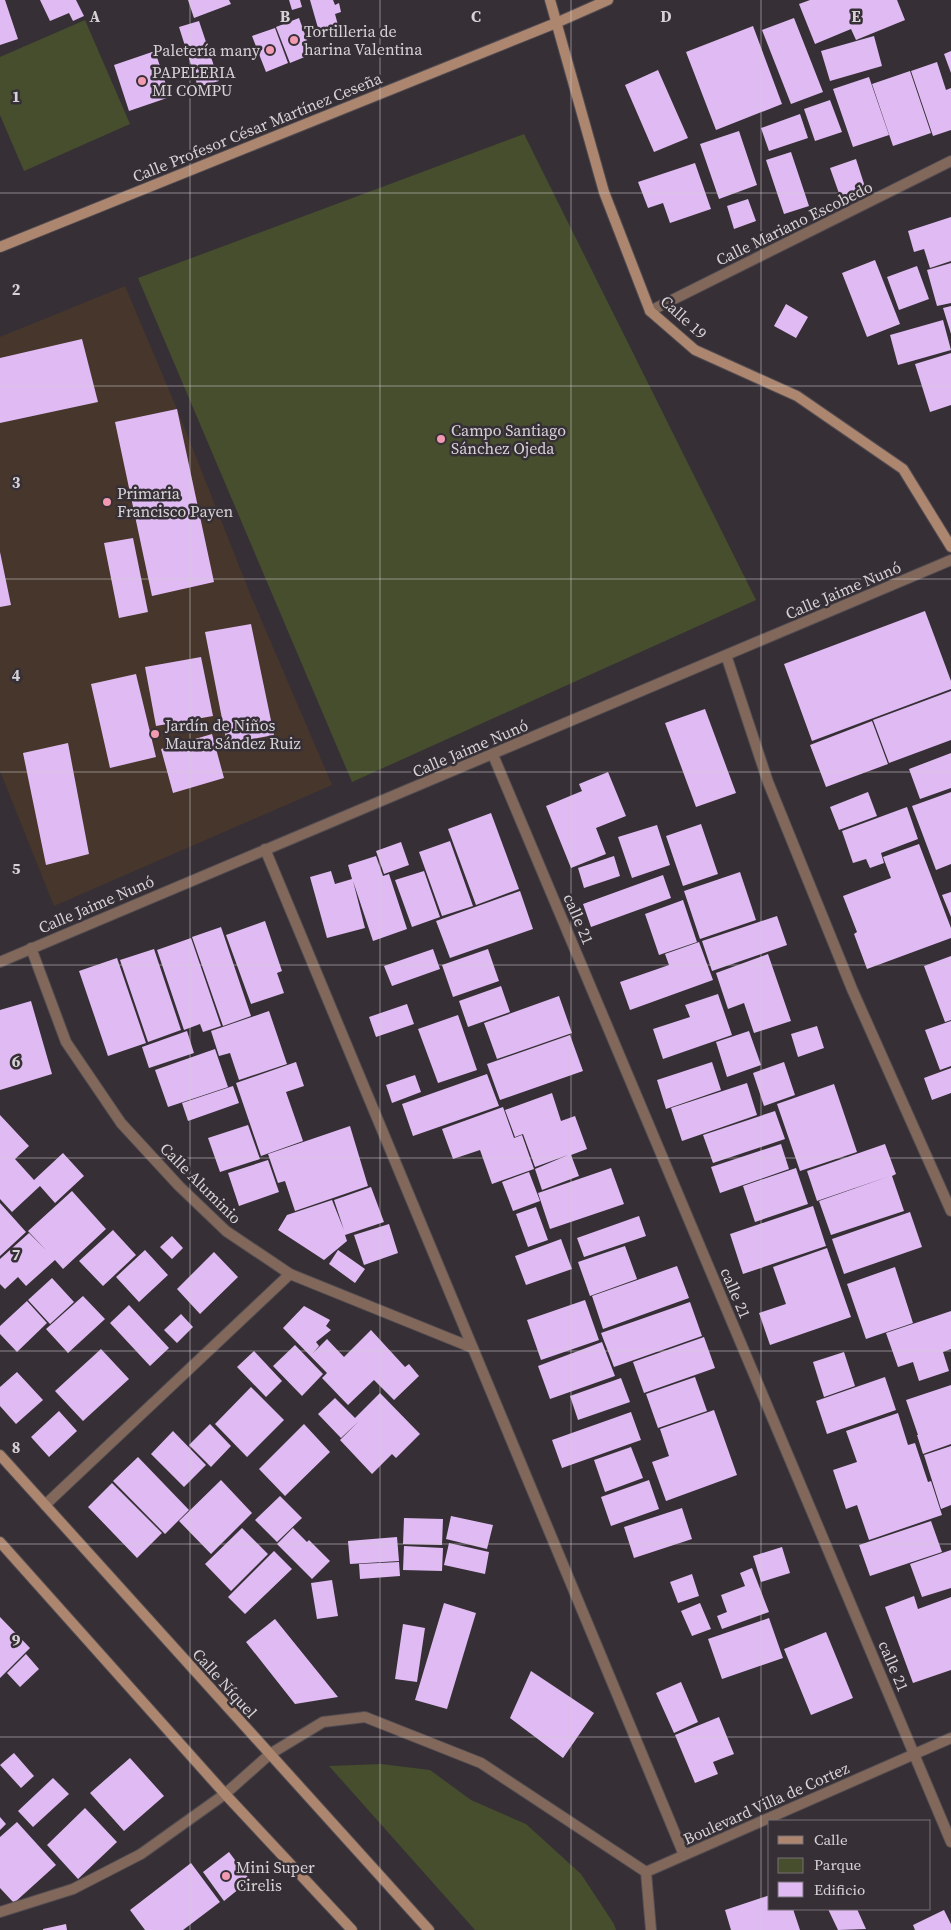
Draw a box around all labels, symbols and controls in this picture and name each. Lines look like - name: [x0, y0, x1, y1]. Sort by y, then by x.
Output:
- text: A: [90, 5, 101, 27]
- text: B: [280, 5, 291, 27]
- text: C: [471, 5, 481, 27]
- text: D: [660, 5, 672, 27]
- text: E: [851, 5, 861, 27]
- place label: Tortilleria de harina Valentina: [304, 20, 423, 60]
- marker: Tortilleria de harina Valentina: [288, 34, 300, 46]
- place label: Paletería many: [153, 39, 261, 61]
- marker: Paletería many: [264, 44, 276, 56]
- place label: PAPELERIA MI COMPU: [152, 61, 236, 101]
- street label: Calle Profesor César Martínez Ceseña: [129, 66, 386, 187]
- marker: PAPELERIA MI COMPU: [136, 75, 148, 87]
- text: 1: [12, 85, 20, 107]
- street label: Calle Mariano Escobedo: [712, 175, 876, 271]
- text: 2: [12, 278, 21, 300]
- street label: Calle 19: [656, 290, 712, 344]
- place label: Campo Santiago Sánchez Ojeda: [451, 419, 566, 459]
- marker: Campo Santiago Sánchez Ojeda: [435, 433, 447, 445]
- text: 3: [12, 471, 21, 493]
- place label: Primaria Francisco Payen: [117, 482, 234, 522]
- marker: Primaria Francisco Payen: [101, 496, 113, 508]
- street label: Calle Jaime Nunó: [782, 556, 904, 624]
- text: 4: [12, 664, 21, 686]
- place label: Jardín de Niños Maura Sández Ruiz: [164, 714, 301, 754]
- street label: Calle Jaime Nunó: [409, 714, 531, 782]
- marker: Jardín de Niños Maura Sández Ruiz: [149, 728, 161, 740]
- text: 5: [12, 857, 21, 879]
- street label: Calle Jaime Nunó: [35, 870, 157, 938]
- street label: calle 21: [558, 890, 600, 948]
- text: 6: [12, 1050, 21, 1072]
- street label: Calle Aluminio: [156, 1138, 247, 1229]
- text: 7: [12, 1243, 21, 1265]
- street label: calle 21: [715, 1264, 757, 1322]
- text: 8: [12, 1436, 20, 1458]
- text: 9: [12, 1629, 21, 1651]
- street label: calle 21: [873, 1637, 915, 1695]
- street label: Calle Níquel: [188, 1643, 262, 1723]
- street label: Boulevard Villa de Cortez: [680, 1756, 852, 1850]
- legend: [768, 1820, 931, 1910]
- text: Calle: [814, 1829, 848, 1850]
- text: Parque: [814, 1854, 862, 1875]
- place label: Mini Super Cirelis: [236, 1856, 315, 1896]
- marker: Mini Super Cirelis: [220, 1870, 232, 1882]
- text: Edificio: [814, 1879, 865, 1900]

